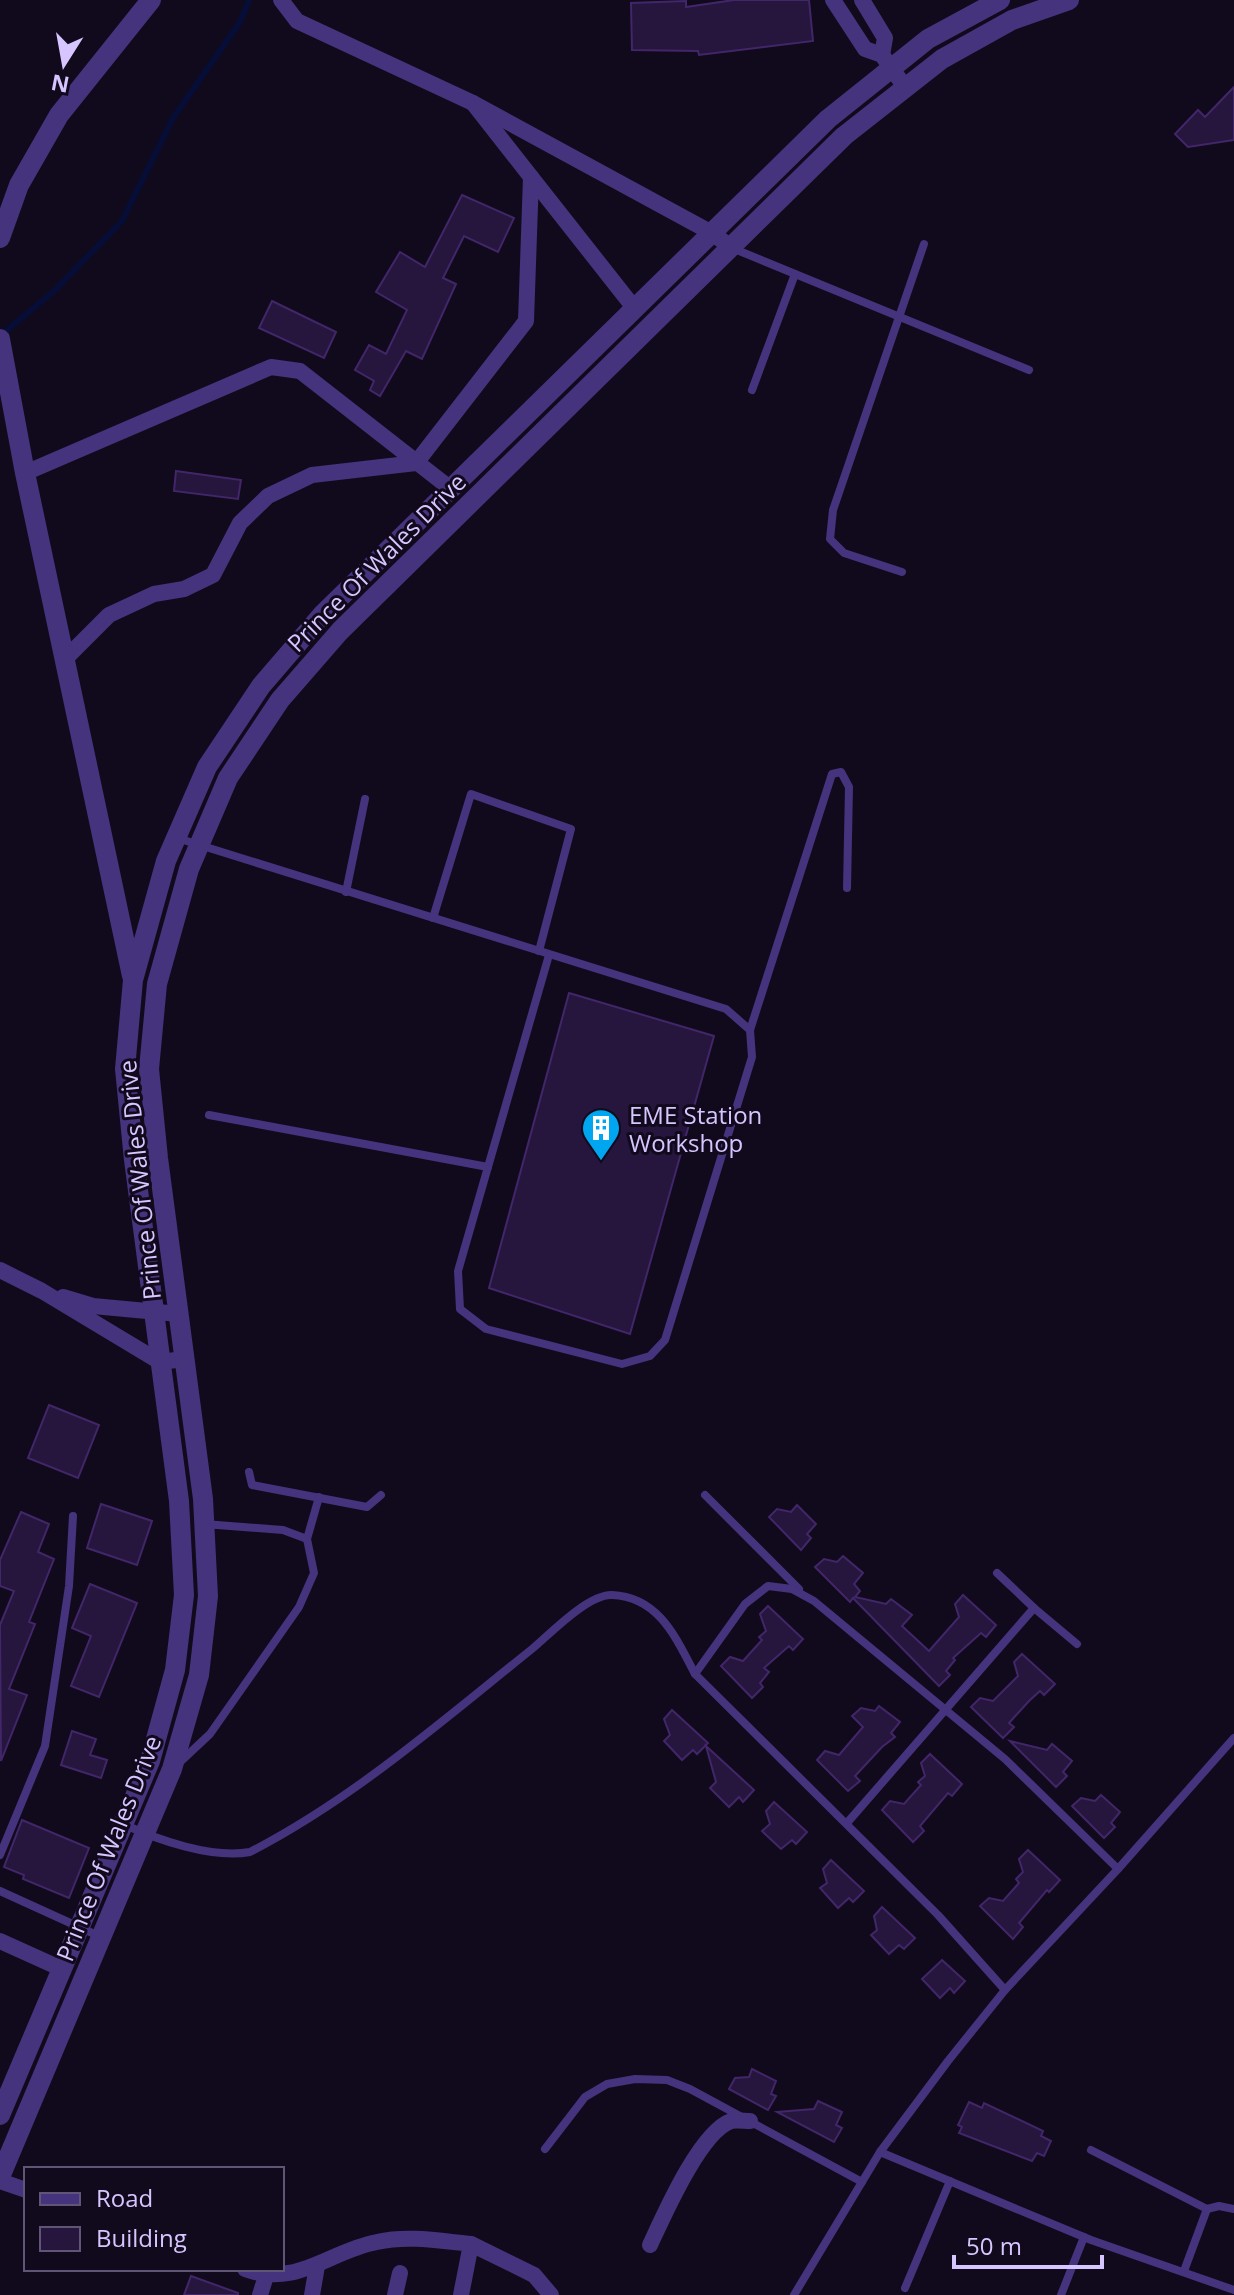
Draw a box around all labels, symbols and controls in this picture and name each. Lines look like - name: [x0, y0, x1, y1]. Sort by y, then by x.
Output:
- north arrow: [24, 24, 104, 104]
- text: N: [48, 68, 72, 101]
- street label: Prince Of Wales Drive: [279, 465, 473, 659]
- street label: Prince Of Wales Drive: [110, 1059, 168, 1301]
- place label: EME Station Workshop: [629, 1098, 762, 1159]
- building icon: EME Station Workshop: [580, 1107, 622, 1162]
- street label: Prince Of Wales Drive: [48, 1730, 168, 1966]
- legend: [24, 2167, 284, 2271]
- text: Road: [96, 2181, 153, 2214]
- scale bar: [954, 2219, 1102, 2269]
- text: Building: [96, 2221, 187, 2254]
- text: 50 m: [966, 2229, 1022, 2262]

